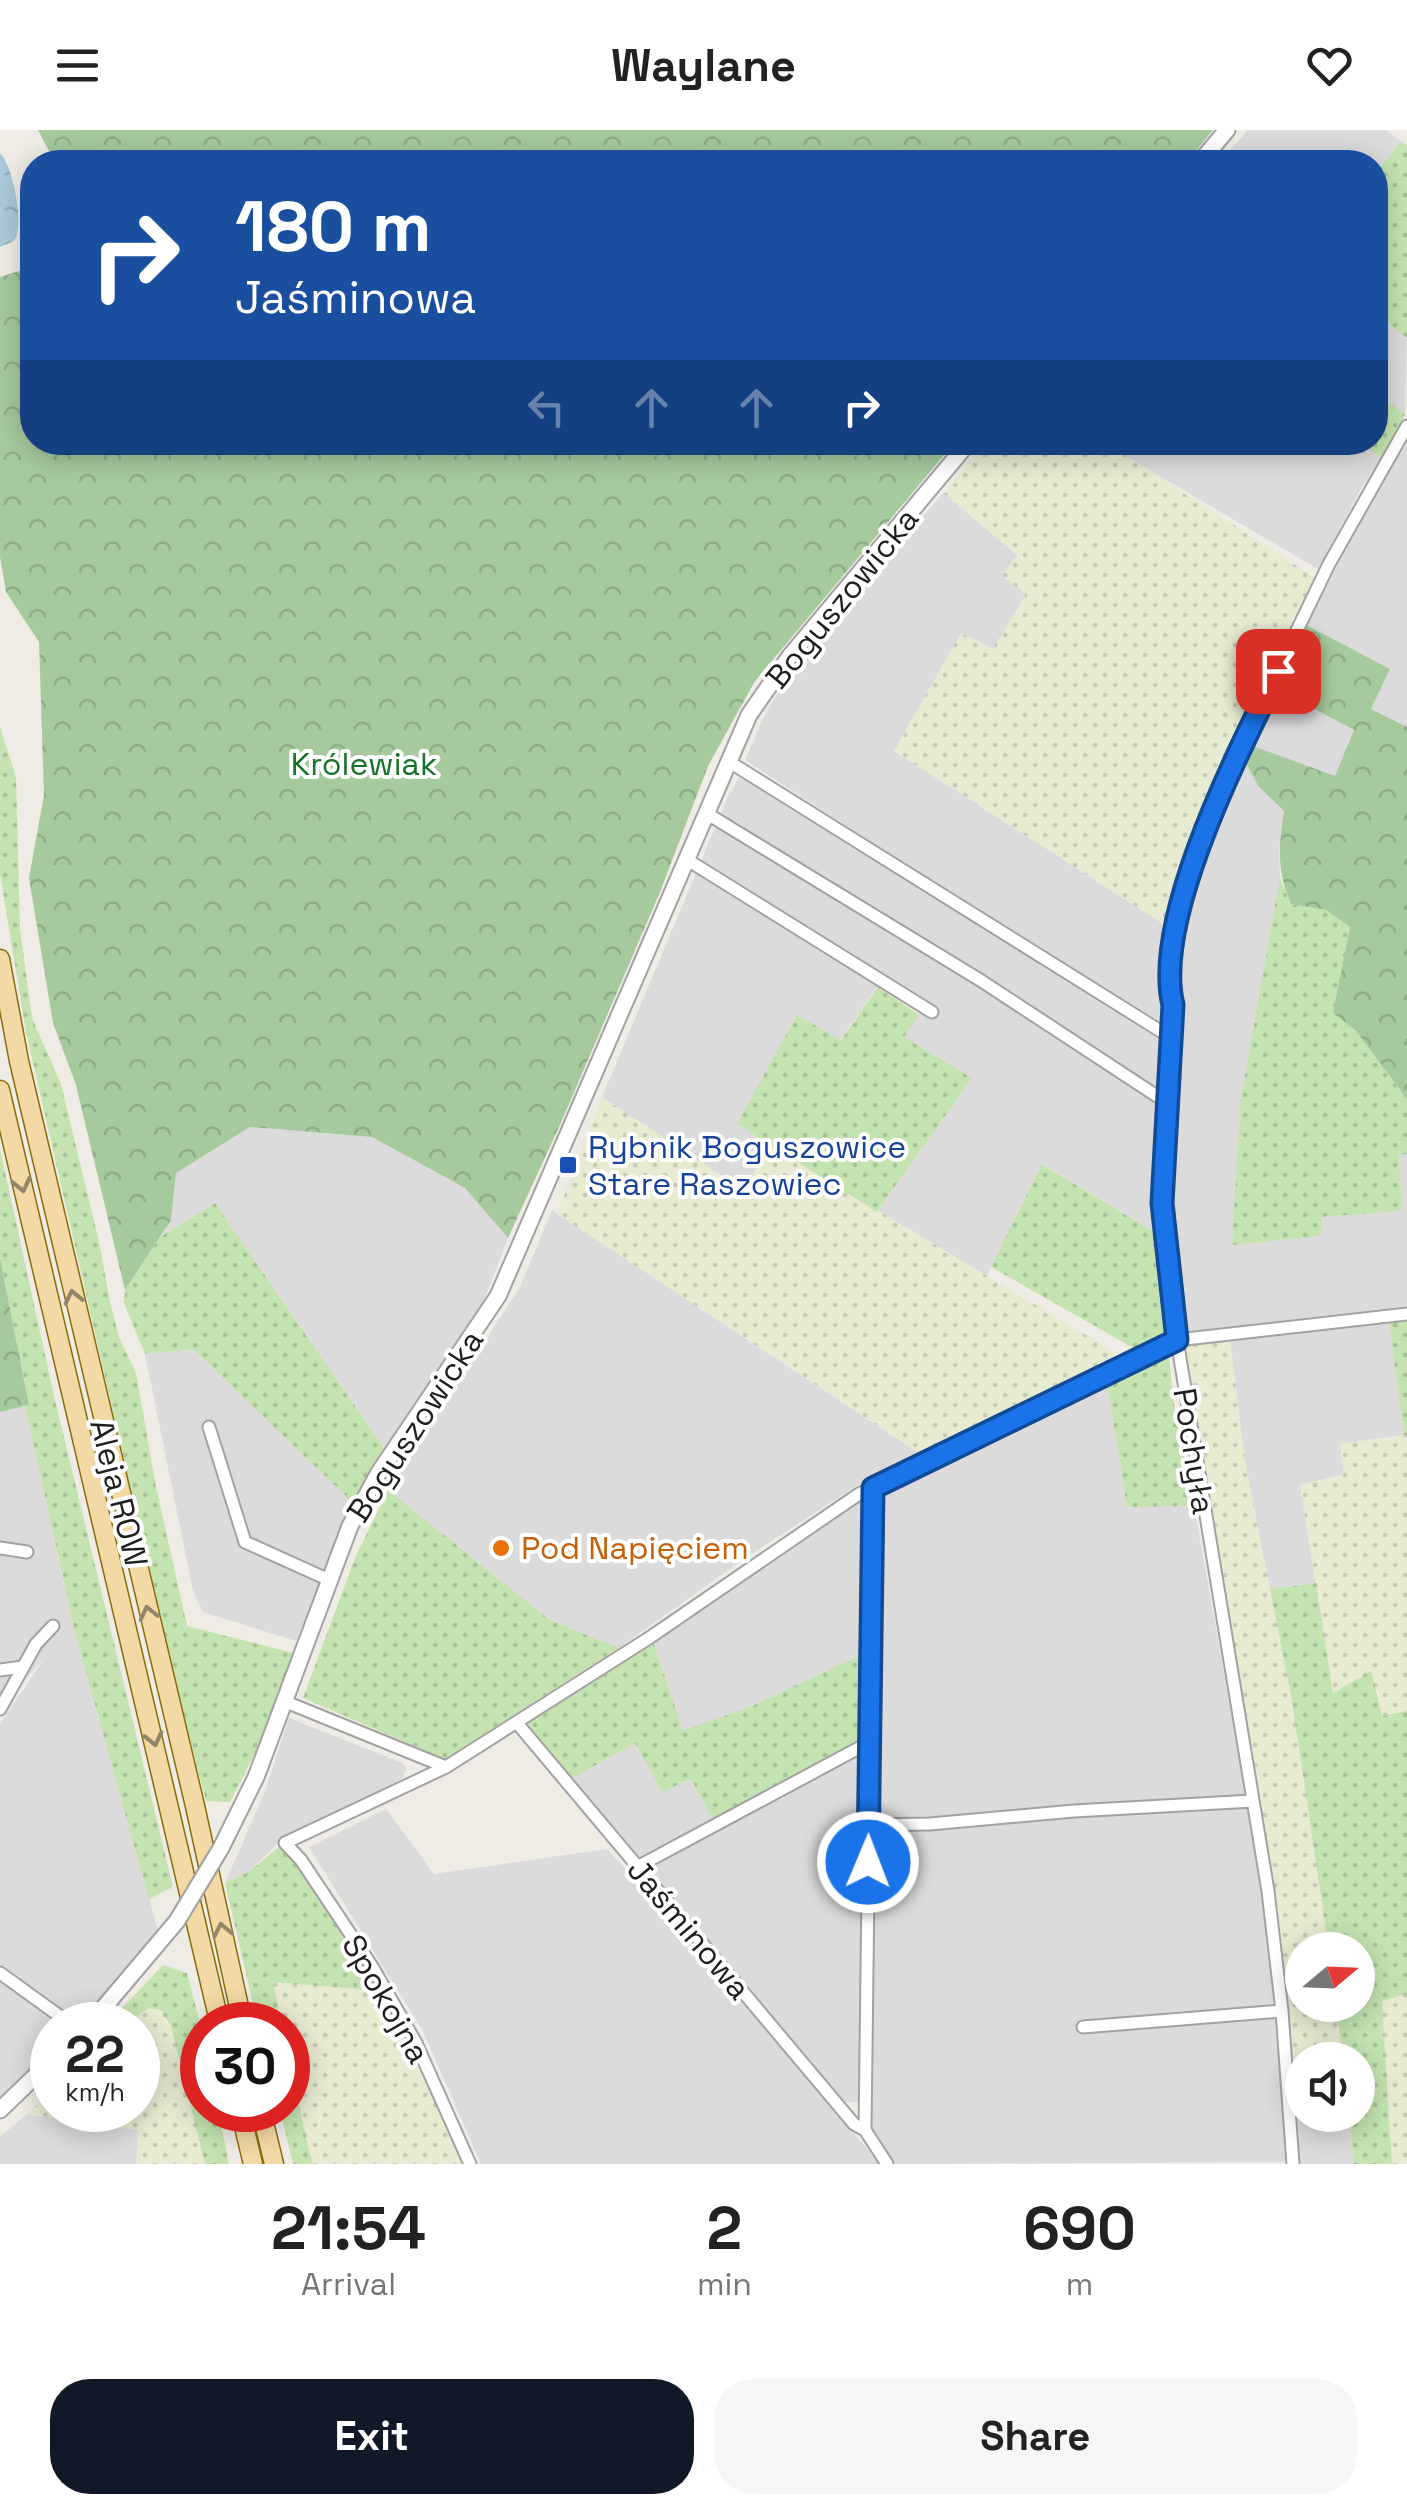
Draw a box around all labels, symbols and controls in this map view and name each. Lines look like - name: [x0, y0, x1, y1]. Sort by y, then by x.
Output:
- text: Waylane: [611, 37, 796, 94]
- icon: menu: [50, 38, 105, 93]
- icon: heart: [1302, 38, 1357, 93]
- text: 180 m: [235, 182, 432, 271]
- icon: right: [70, 190, 200, 320]
- text: Jaśminowa: [235, 269, 476, 326]
- icon: left: [519, 380, 574, 435]
- icon: ahead: [624, 380, 679, 435]
- icon: ahead: [729, 380, 784, 435]
- icon: right: [834, 380, 889, 435]
- street label: Boguszowicka: [757, 499, 927, 697]
- pin: [1236, 629, 1321, 714]
- icon: arrive: [1251, 644, 1306, 699]
- park label: Królewiak: [291, 744, 437, 784]
- place label: Rybnik Boguszowice Stare Raszowiec: [588, 1127, 906, 1204]
- marker: Rybnik Boguszowice Stare Raszowiec: [557, 1154, 579, 1176]
- one-way arrow: [10, 1176, 31, 1193]
- one-way arrow: [64, 1289, 85, 1306]
- street label: Boguszowicka: [338, 1322, 492, 1530]
- street label: Pochyła: [1164, 1385, 1224, 1517]
- street label: Aleja ROW: [81, 1415, 157, 1571]
- place label: Pod Napięciem: [521, 1528, 749, 1568]
- marker: Pod Napięciem: [490, 1537, 512, 1559]
- one-way arrow: [139, 1605, 160, 1622]
- one-way arrow: [142, 1730, 163, 1747]
- position arrow: [816, 1810, 920, 1914]
- street label: Jaśminowa: [619, 1850, 759, 2008]
- one-way arrow: [213, 1922, 234, 1939]
- street label: Spokojna: [333, 1927, 439, 2071]
- north arrow: [1285, 1932, 1375, 2022]
- map controls: [1285, 1932, 1375, 2132]
- speed limit sign: 30: [180, 2002, 310, 2132]
- text: 22: [65, 2023, 125, 2087]
- button: sound: [1285, 2042, 1375, 2132]
- text: km/h: [65, 2076, 125, 2108]
- text: 21:54: [271, 2190, 426, 2267]
- text: 2: [707, 2190, 742, 2267]
- text: 690: [1023, 2190, 1136, 2267]
- text: Arrival: [301, 2264, 396, 2304]
- text: min: [697, 2264, 752, 2304]
- text: m: [1066, 2264, 1093, 2304]
- button: Exit: [50, 2379, 694, 2494]
- button: Share: [714, 2379, 1357, 2494]

